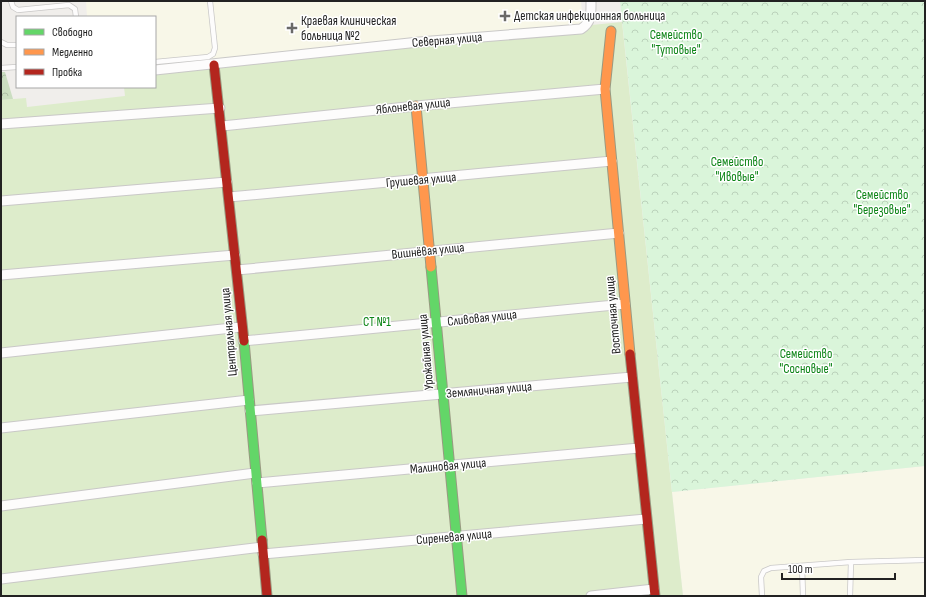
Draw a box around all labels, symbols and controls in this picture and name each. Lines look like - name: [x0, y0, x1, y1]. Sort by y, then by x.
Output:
- place label: Детская инфекционная больница: [514, 8, 665, 24]
- marker: Детская инфекционная больница: [499, 10, 511, 22]
- place label: Краевая клиническая больница №2: [301, 13, 396, 44]
- legend: [16, 16, 156, 88]
- marker: Краевая клиническая больница №2: [286, 22, 298, 34]
- text: Свободно: [52, 25, 93, 40]
- park label: Семейство "Тутовые": [650, 27, 702, 58]
- street label: Северная улица: [411, 29, 483, 51]
- text: Медленно: [52, 45, 93, 60]
- text: Пробка: [52, 65, 83, 80]
- street label: Яблоневая улица: [375, 94, 451, 118]
- park label: Семейство "Ивовые": [711, 154, 763, 185]
- street label: Грушевая улица: [385, 169, 457, 191]
- park label: Семейство "Березовые": [853, 187, 911, 218]
- street label: Вишнёвая улица: [391, 239, 465, 263]
- street label: Восточная улица: [602, 275, 624, 355]
- street label: Центральная улица: [217, 287, 241, 377]
- street label: Сливовая улица: [446, 306, 518, 330]
- street label: Урожайная улица: [415, 313, 437, 391]
- park label: СТ №1: [363, 314, 391, 330]
- park label: Семейство "Сосновые": [779, 346, 833, 377]
- street label: Земляничная улица: [445, 378, 533, 402]
- street label: Малиновая улица: [409, 455, 487, 477]
- street label: Сиреневая улица: [415, 526, 493, 548]
- scale bar: [782, 555, 895, 581]
- text: 100 m: [788, 562, 813, 577]

